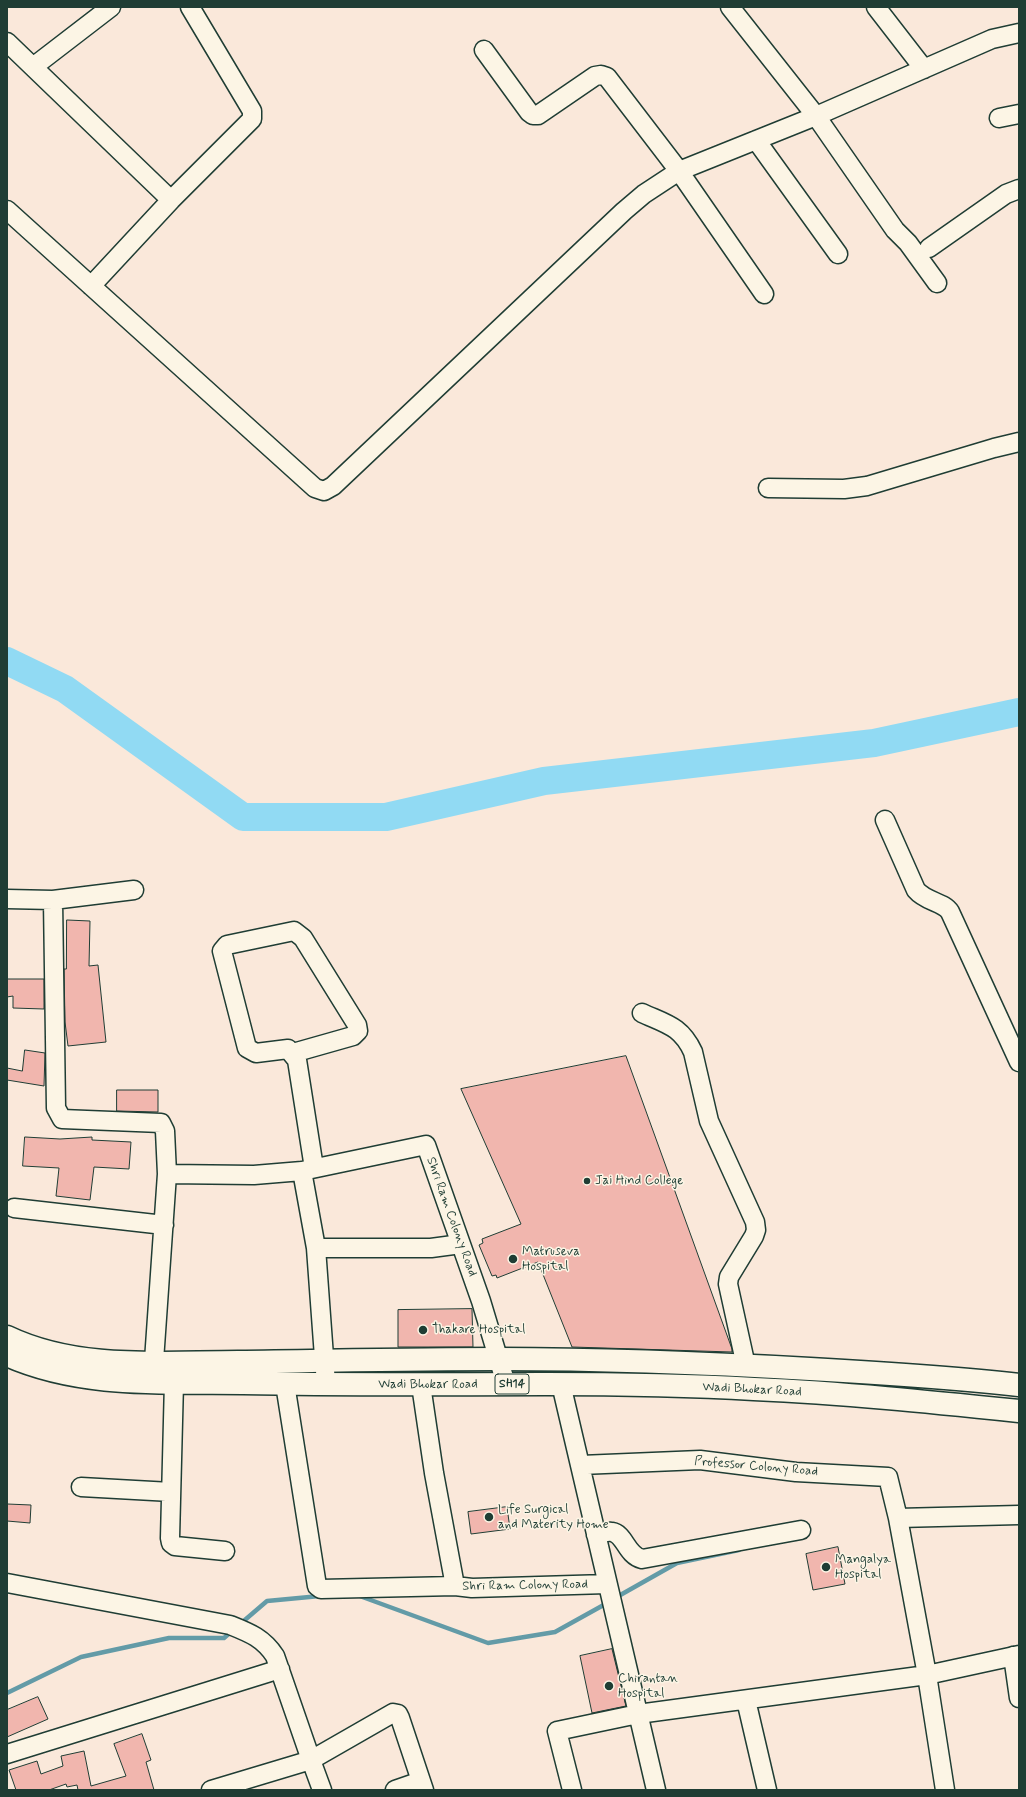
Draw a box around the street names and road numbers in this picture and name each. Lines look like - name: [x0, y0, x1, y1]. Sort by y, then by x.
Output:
- street label: Shri Ram Colony Road: [422, 1155, 480, 1279]
- road number: SH14: [495, 1374, 529, 1394]
- street label: Wadi Bhokar Road: [378, 1377, 478, 1393]
- street label: Wadi Bhokar Road: [702, 1380, 802, 1400]
- street label: Professor Colony Road: [693, 1454, 819, 1480]
- street label: Shri Ram Colony Road: [462, 1577, 588, 1595]

